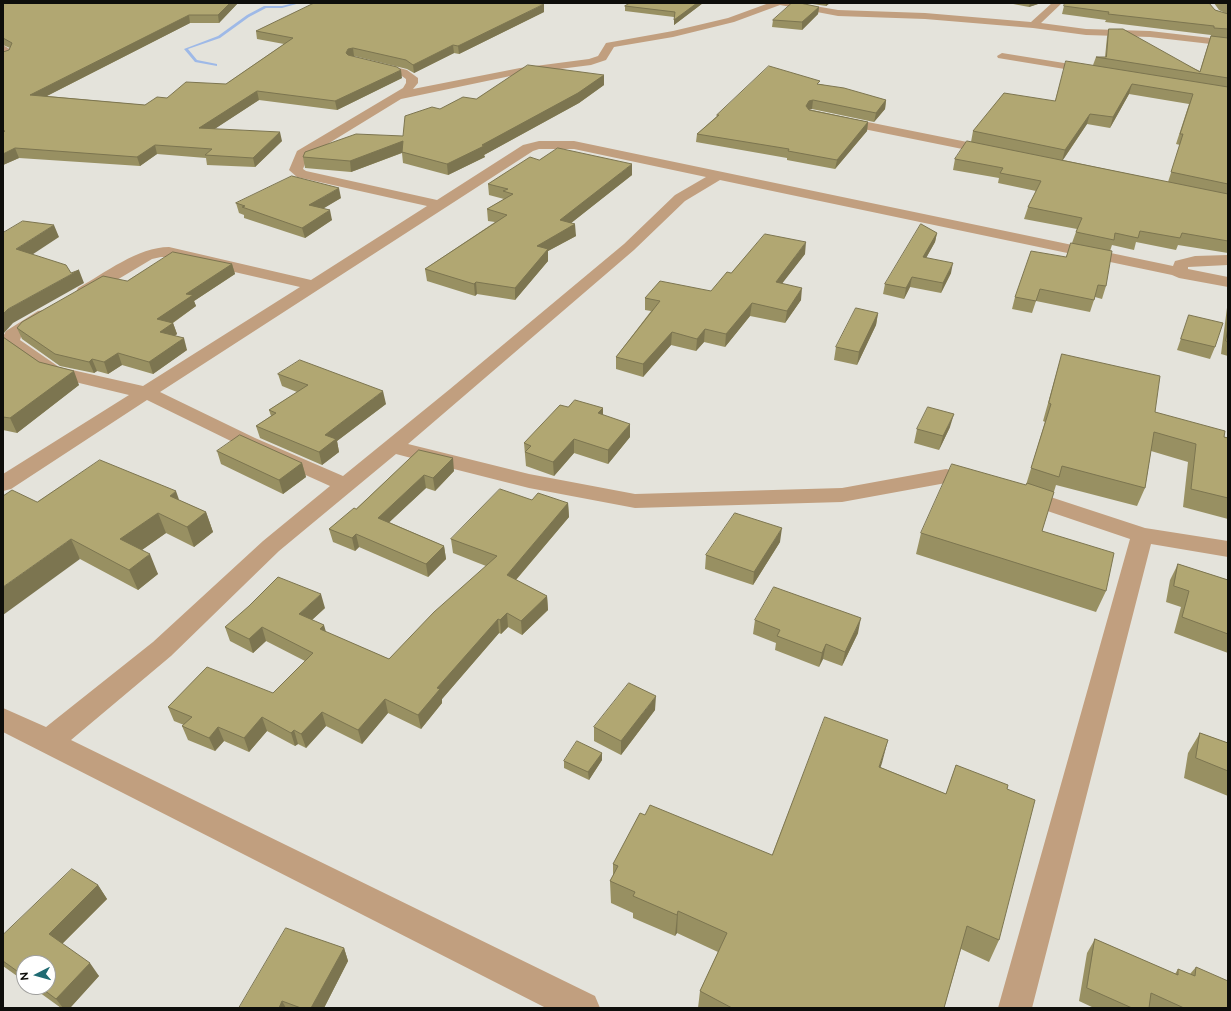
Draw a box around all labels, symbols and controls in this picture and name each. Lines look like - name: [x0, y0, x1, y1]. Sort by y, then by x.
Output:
- north arrow: [16, 955, 56, 995]
- text: N: [18, 971, 31, 981]

